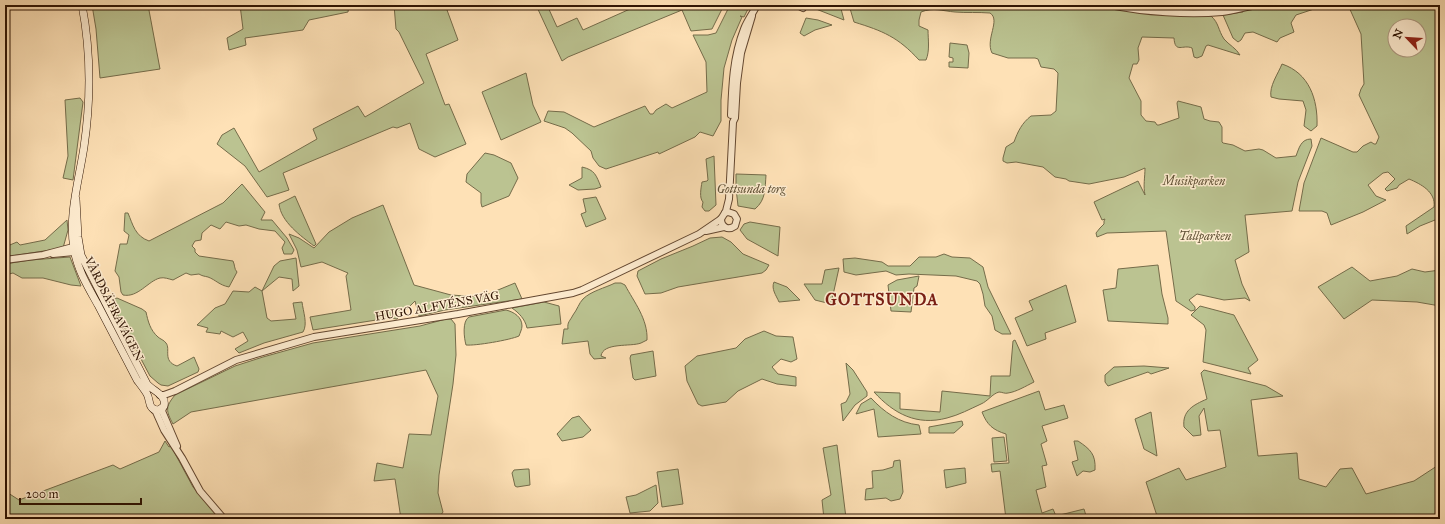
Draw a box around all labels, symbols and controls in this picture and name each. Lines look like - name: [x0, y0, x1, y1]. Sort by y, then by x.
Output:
- north arrow: [1387, 18, 1427, 58]
- text: N: [1391, 26, 1407, 41]
- park label: Musikparken: [1162, 174, 1226, 189]
- park label: Gottsunda torg: [717, 182, 787, 196]
- park label: Tallparken: [1179, 229, 1232, 244]
- street label: VÅRDSÄTRAVÄGEN: [81, 253, 147, 363]
- street label: HUGO ALFVÉNS VÄG: [374, 286, 500, 324]
- district label: GOTTSUNDA: [825, 290, 939, 309]
- scale bar: [20, 480, 141, 506]
- text: 200 m: [26, 487, 59, 501]

